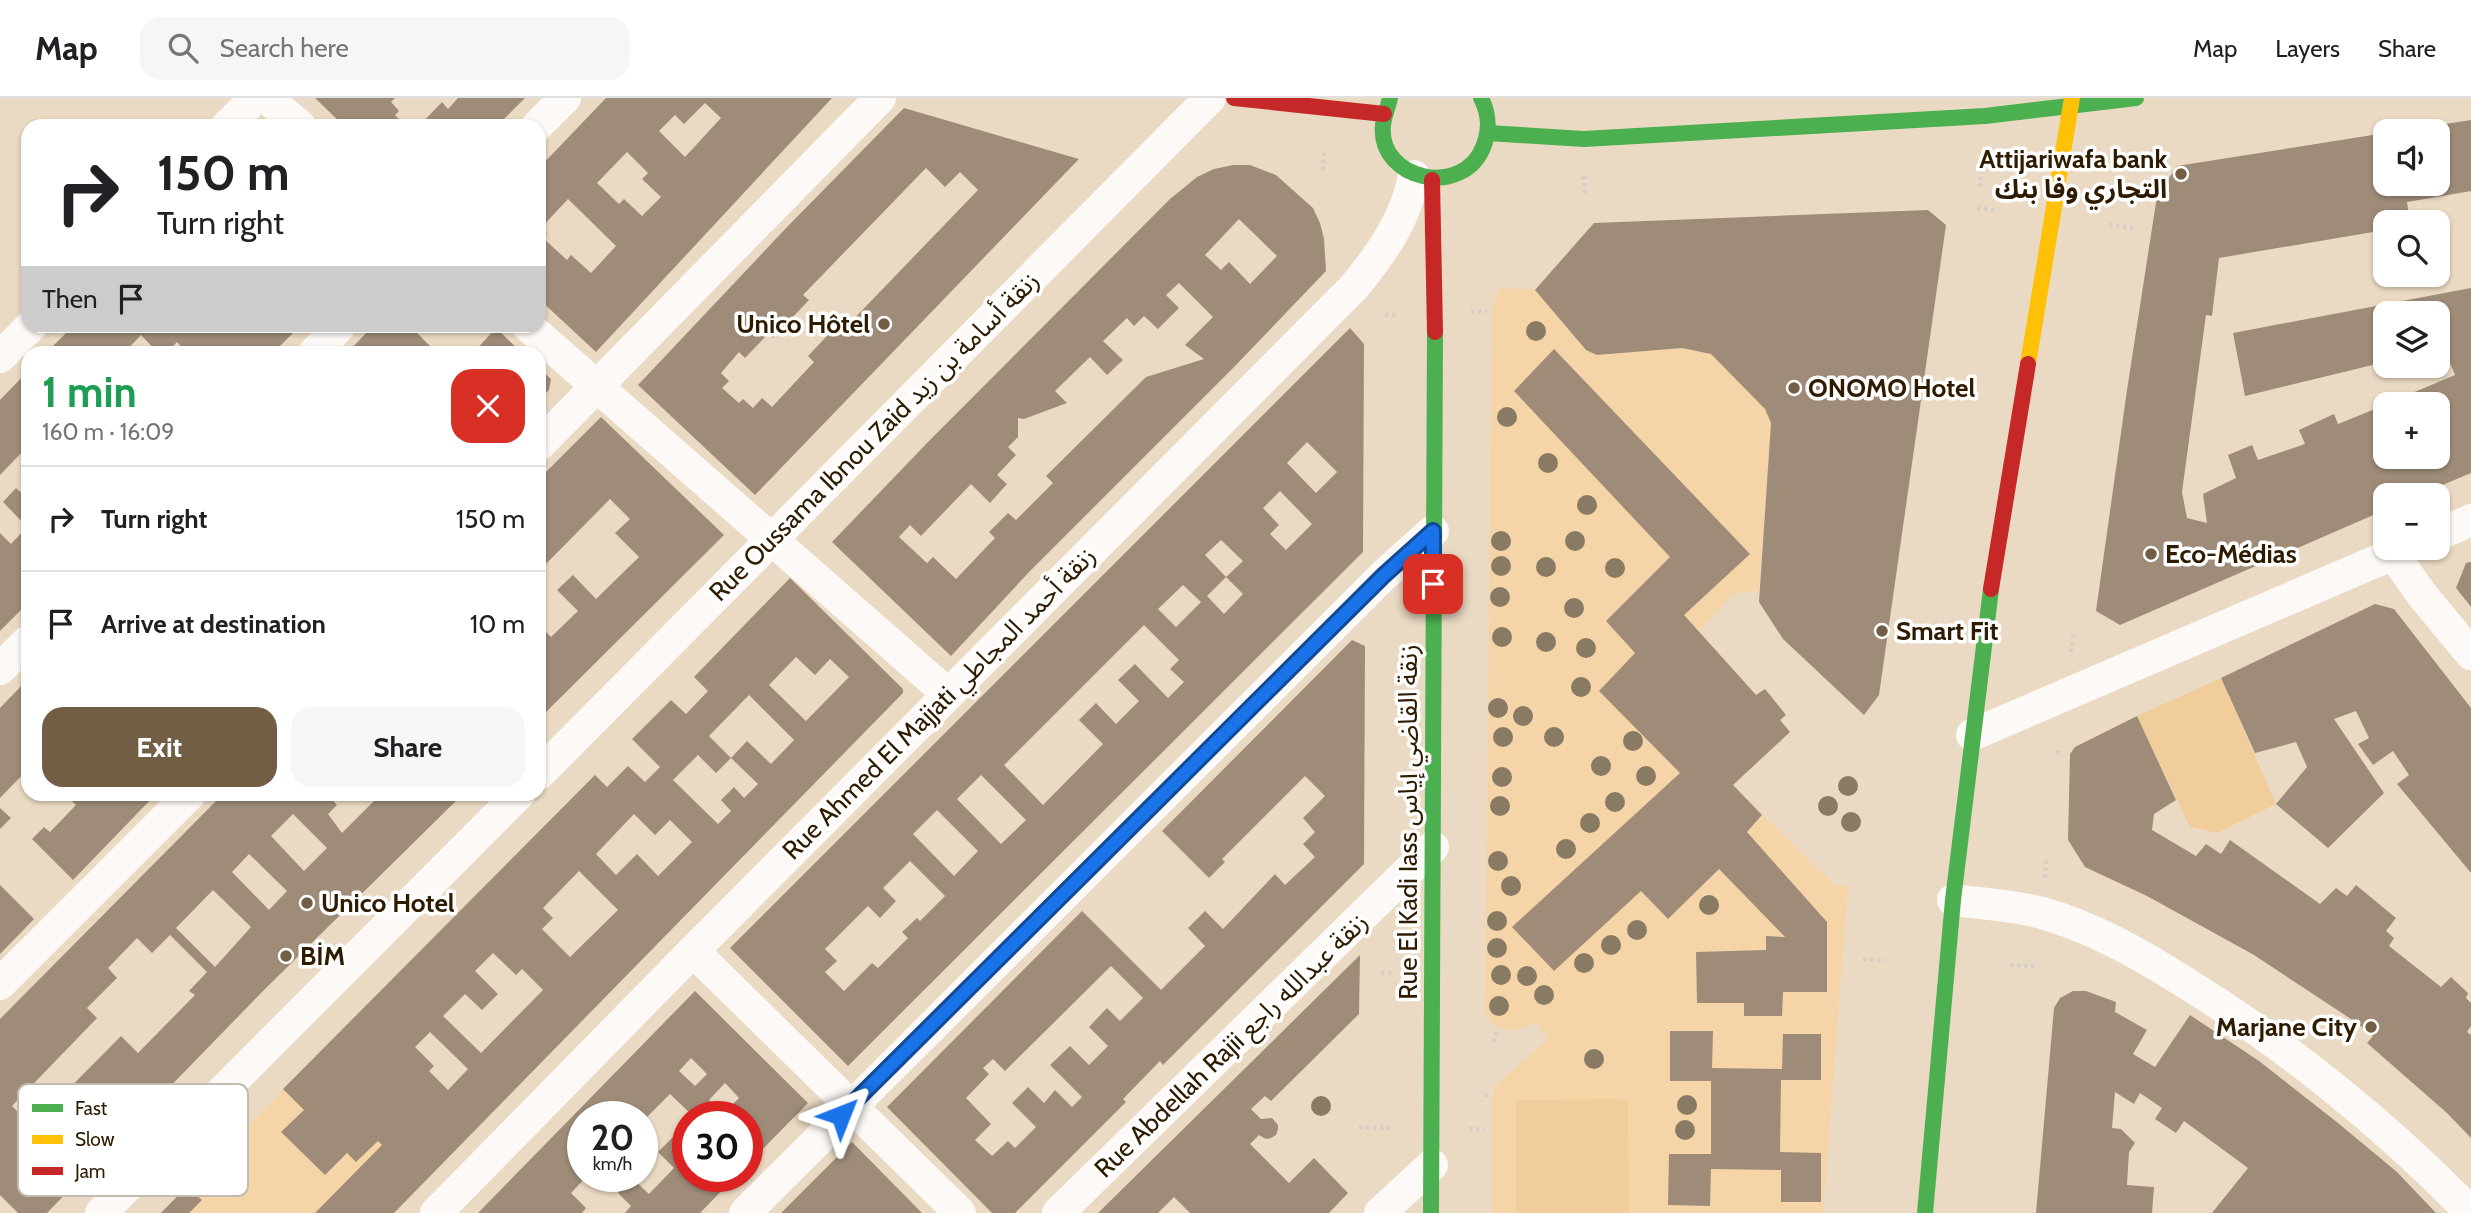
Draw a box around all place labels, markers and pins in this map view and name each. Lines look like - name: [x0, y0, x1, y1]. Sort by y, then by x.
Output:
- place label: Attijariwafa bank التجاري وفا بنك: [1979, 143, 2167, 210]
- marker: Attijariwafa bank التجاري وفا بنك: [2173, 166, 2189, 182]
- place label: Unico Hôtel: [736, 308, 870, 340]
- marker: Unico Hôtel: [876, 316, 892, 332]
- place label: ONOMO Hotel: [1808, 372, 1975, 404]
- marker: ONOMO Hotel: [1786, 380, 1802, 396]
- place label: Eco-Médias: [2165, 538, 2297, 570]
- marker: Eco-Médias: [2143, 546, 2159, 562]
- pin: [1403, 554, 1463, 614]
- place label: Smart Fit: [1896, 615, 1999, 647]
- marker: Smart Fit: [1874, 623, 1890, 639]
- place label: Unico Hotel: [321, 887, 455, 919]
- marker: Unico Hotel: [299, 895, 315, 911]
- place label: BİM: [300, 940, 345, 972]
- marker: BİM: [278, 948, 294, 964]
- place label: Marjane City: [2216, 1011, 2357, 1043]
- marker: Marjane City: [2363, 1019, 2379, 1035]

